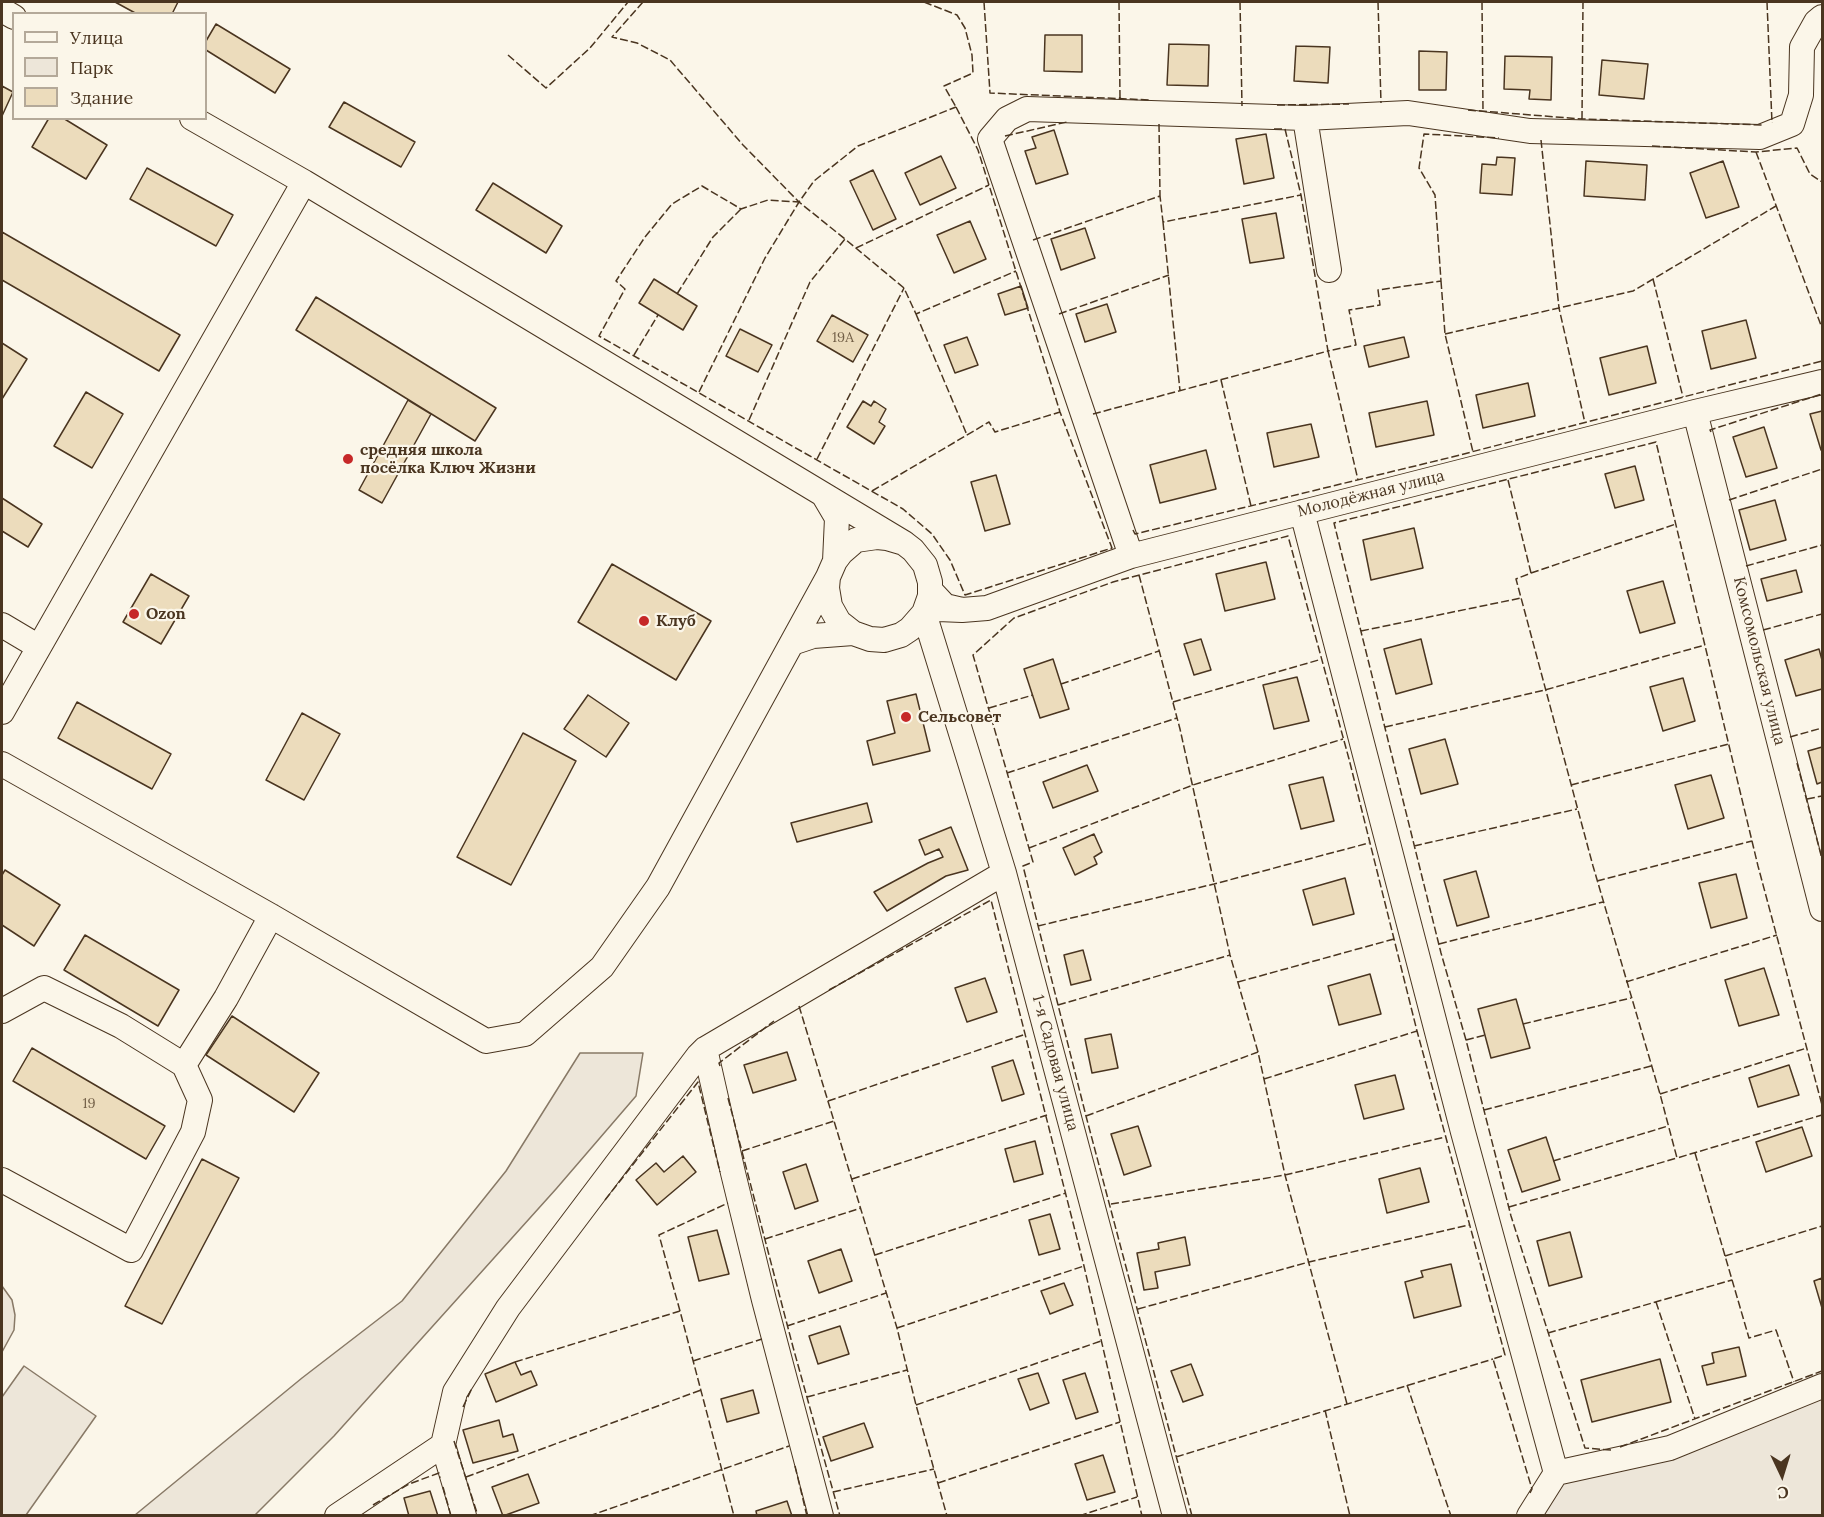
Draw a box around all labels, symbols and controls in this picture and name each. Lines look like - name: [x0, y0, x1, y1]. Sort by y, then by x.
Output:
- legend: [12, 12, 207, 120]
- text: Улица: [70, 26, 123, 49]
- text: Парк: [70, 56, 113, 79]
- text: Здание: [70, 86, 133, 109]
- house number: 19А: [832, 330, 854, 346]
- place label: средняя школа посёлка Ключ Жизни: [360, 440, 536, 478]
- marker: средняя школа посёлка Ключ Жизни: [341, 452, 355, 466]
- street label: Молодёжная улица: [1296, 466, 1446, 522]
- street label: Комсомольская улица: [1729, 575, 1789, 747]
- place label: Ozon: [146, 604, 186, 624]
- marker: Ozon: [127, 607, 141, 621]
- place label: Клуб: [656, 611, 696, 631]
- marker: Клуб: [637, 614, 651, 628]
- place label: Сельсовет: [918, 707, 1001, 727]
- marker: Сельсовет: [899, 710, 913, 724]
- street label: 1-я Садовая улица: [1028, 993, 1082, 1133]
- house number: 19: [82, 1096, 96, 1112]
- north arrow: [1752, 1445, 1812, 1505]
- text: С: [1777, 1483, 1789, 1503]

